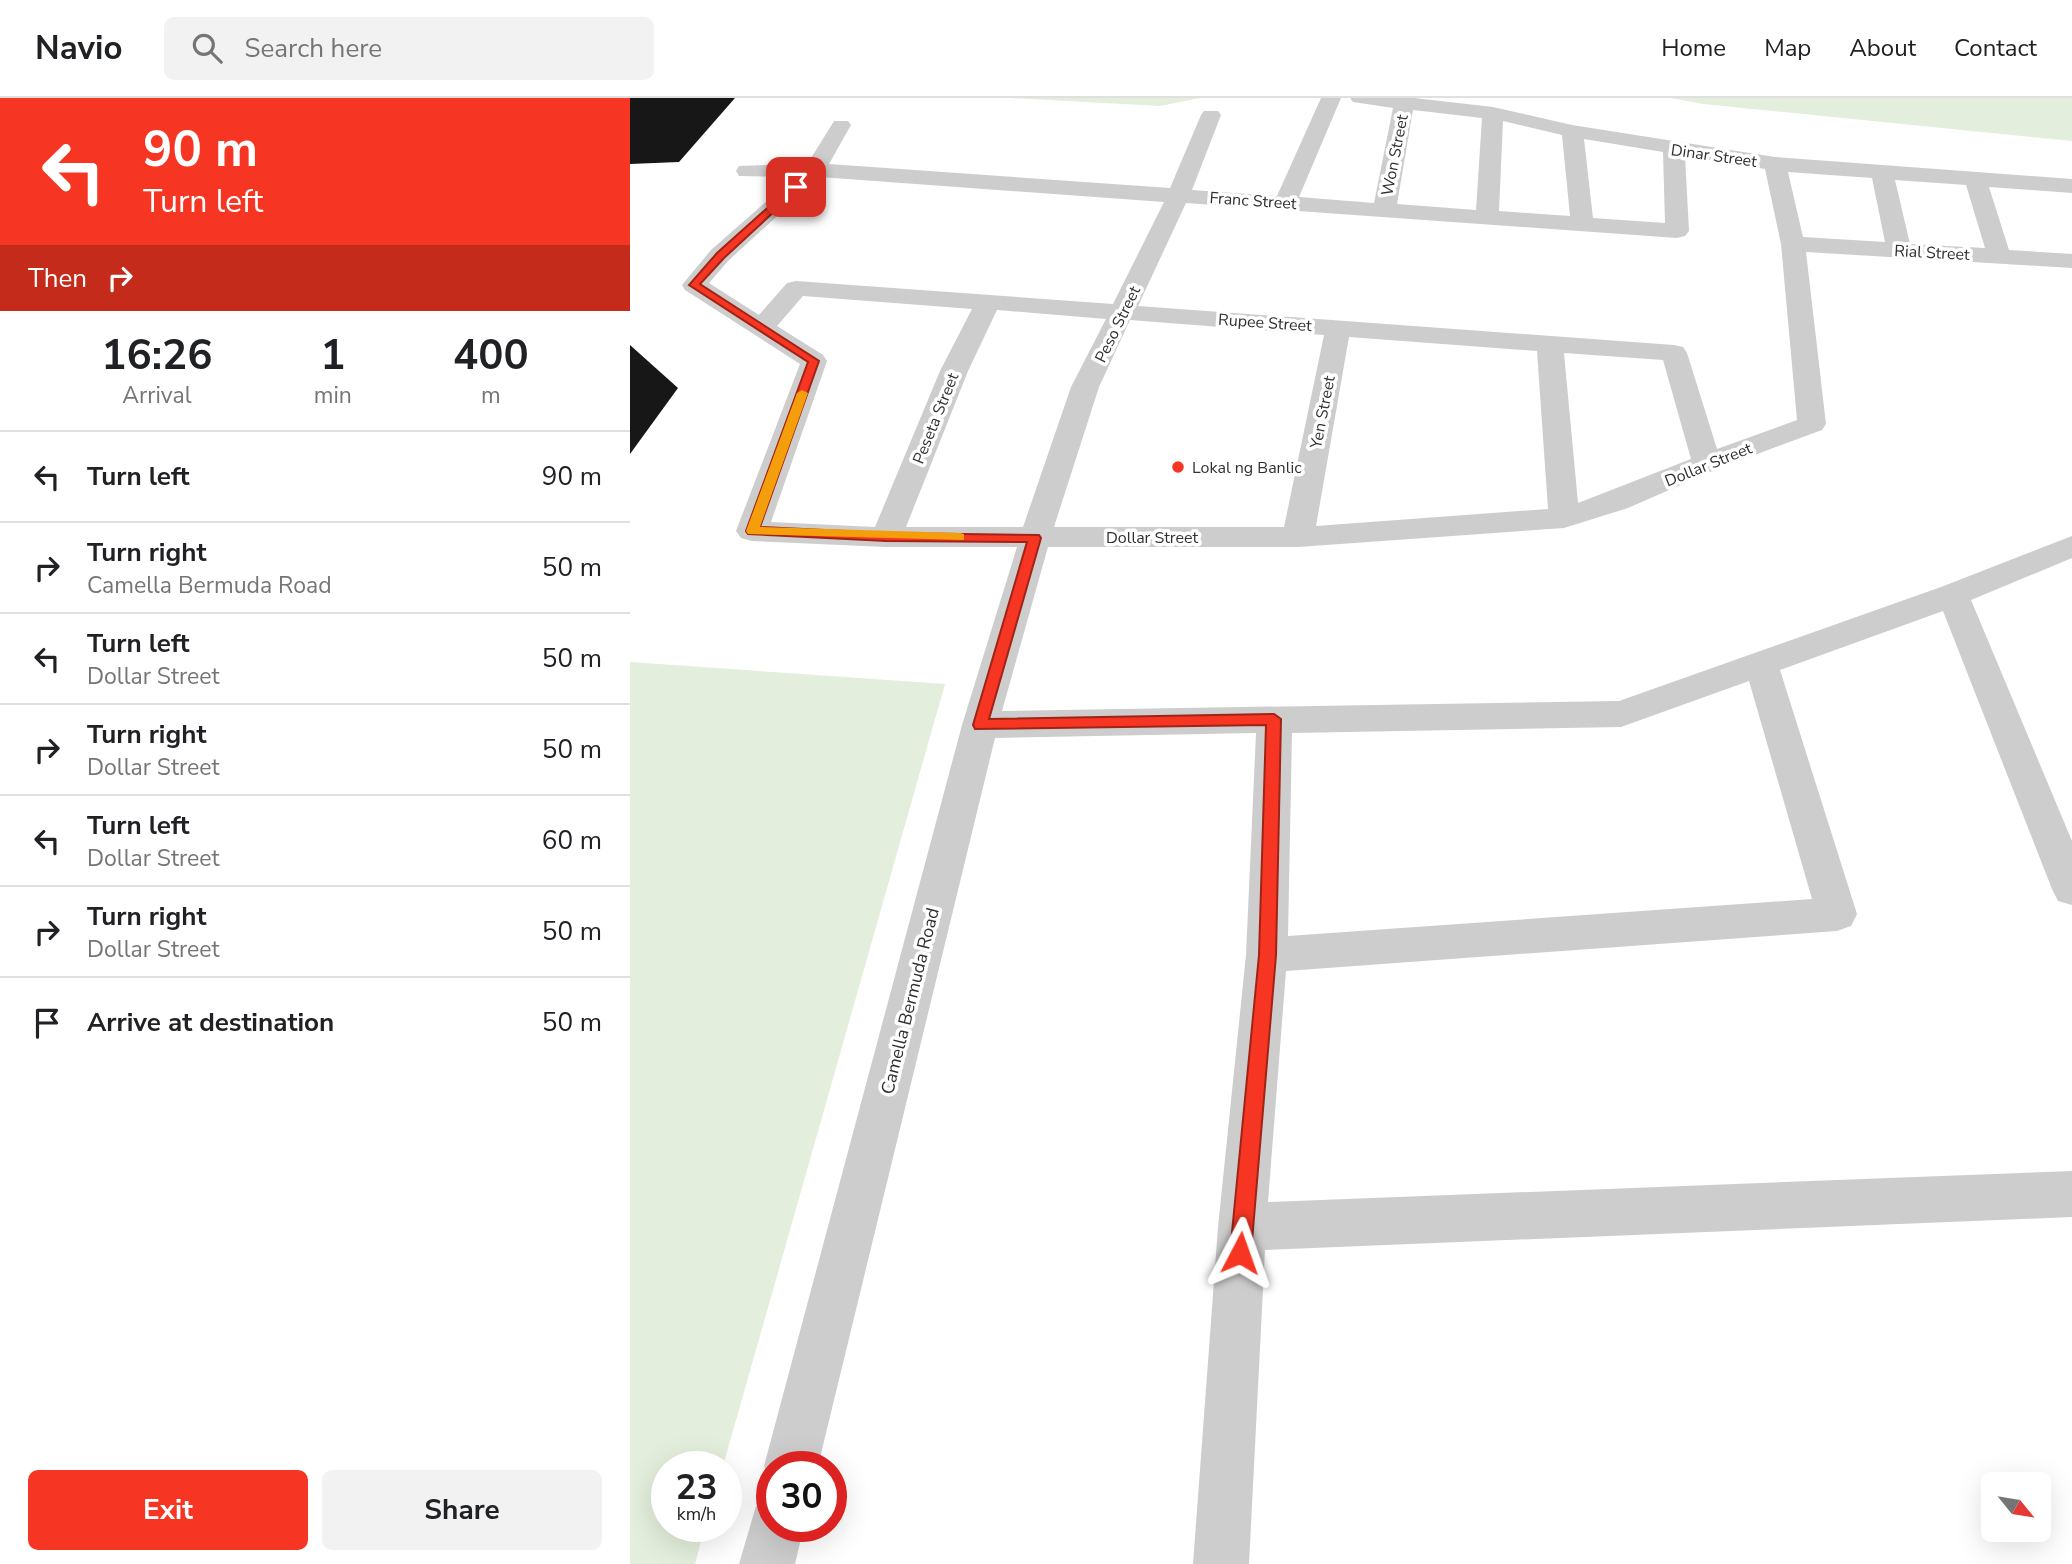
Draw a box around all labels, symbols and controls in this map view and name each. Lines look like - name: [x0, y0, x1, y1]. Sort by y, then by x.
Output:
- search box: [164, 17, 654, 80]
- text: Navio: [35, 26, 122, 71]
- icon: search: [188, 29, 226, 67]
- text: Search here: [244, 31, 382, 66]
- text: Home: [1661, 32, 1726, 64]
- text: Map: [1764, 32, 1811, 64]
- text: About: [1849, 32, 1916, 64]
- text: Contact: [1954, 32, 2037, 64]
- street label: Won Street: [1376, 112, 1414, 198]
- text: 90 m: [143, 116, 258, 183]
- icon: left: [28, 126, 119, 217]
- street label: Dinar Street: [1669, 139, 1759, 173]
- pin: [766, 157, 826, 217]
- icon: arrive: [777, 168, 815, 206]
- text: Turn left: [143, 180, 263, 223]
- street label: Franc Street: [1209, 187, 1297, 215]
- street label: Rial Street: [1894, 240, 1971, 266]
- icon: right: [101, 259, 139, 297]
- text: Then: [28, 261, 87, 296]
- street label: Peso Street: [1090, 282, 1146, 366]
- street label: Rupee Street: [1217, 309, 1313, 337]
- text: 16:26: [101, 327, 212, 384]
- text: 1: [320, 327, 345, 384]
- text: 400: [453, 327, 529, 384]
- street label: Peseta Street: [908, 369, 964, 467]
- street label: Yen Street: [1305, 374, 1341, 451]
- text: Arrival: [122, 380, 191, 411]
- text: min: [314, 380, 352, 411]
- text: m: [481, 380, 501, 411]
- street label: Dollar Street: [1662, 437, 1756, 492]
- place label: Lokal ng Banlic: [1192, 457, 1302, 479]
- icon: left: [28, 458, 66, 496]
- text: Turn left: [87, 459, 190, 494]
- text: 90 m: [542, 459, 602, 494]
- marker: Lokal ng Banlic: [1170, 459, 1186, 475]
- street label: Dollar Street: [1106, 527, 1199, 549]
- text: Turn right: [87, 535, 206, 570]
- icon: right: [28, 549, 66, 587]
- text: 50 m: [542, 550, 602, 585]
- text: Camella Bermuda Road: [87, 570, 332, 601]
- text: Turn left: [87, 626, 190, 661]
- icon: left: [28, 640, 66, 678]
- text: 50 m: [542, 641, 602, 676]
- text: Dollar Street: [87, 661, 220, 692]
- text: Turn right: [87, 717, 206, 752]
- icon: right: [28, 731, 66, 769]
- text: 50 m: [542, 732, 602, 767]
- text: Dollar Street: [87, 752, 220, 783]
- text: Turn left: [87, 808, 190, 843]
- icon: left: [28, 822, 66, 860]
- text: 60 m: [542, 823, 602, 858]
- text: Dollar Street: [87, 843, 220, 874]
- text: Turn right: [87, 899, 206, 934]
- street label: Camella Bermuda Road: [875, 905, 945, 1097]
- icon: right: [28, 913, 66, 951]
- text: 50 m: [542, 914, 602, 949]
- text: Dollar Street: [87, 934, 220, 965]
- icon: arrive: [28, 1004, 66, 1042]
- text: Arrive at destination: [87, 1005, 334, 1040]
- text: 50 m: [542, 1005, 602, 1040]
- position arrow: [1203, 1216, 1277, 1290]
- speed limit sign: 30: [756, 1451, 847, 1542]
- text: 23: [675, 1464, 718, 1511]
- button: Exit: [28, 1470, 308, 1550]
- button: Share: [322, 1470, 602, 1550]
- north arrow: [1981, 1472, 2051, 1542]
- map controls: [1981, 1472, 2051, 1542]
- text: km/h: [677, 1502, 716, 1526]

